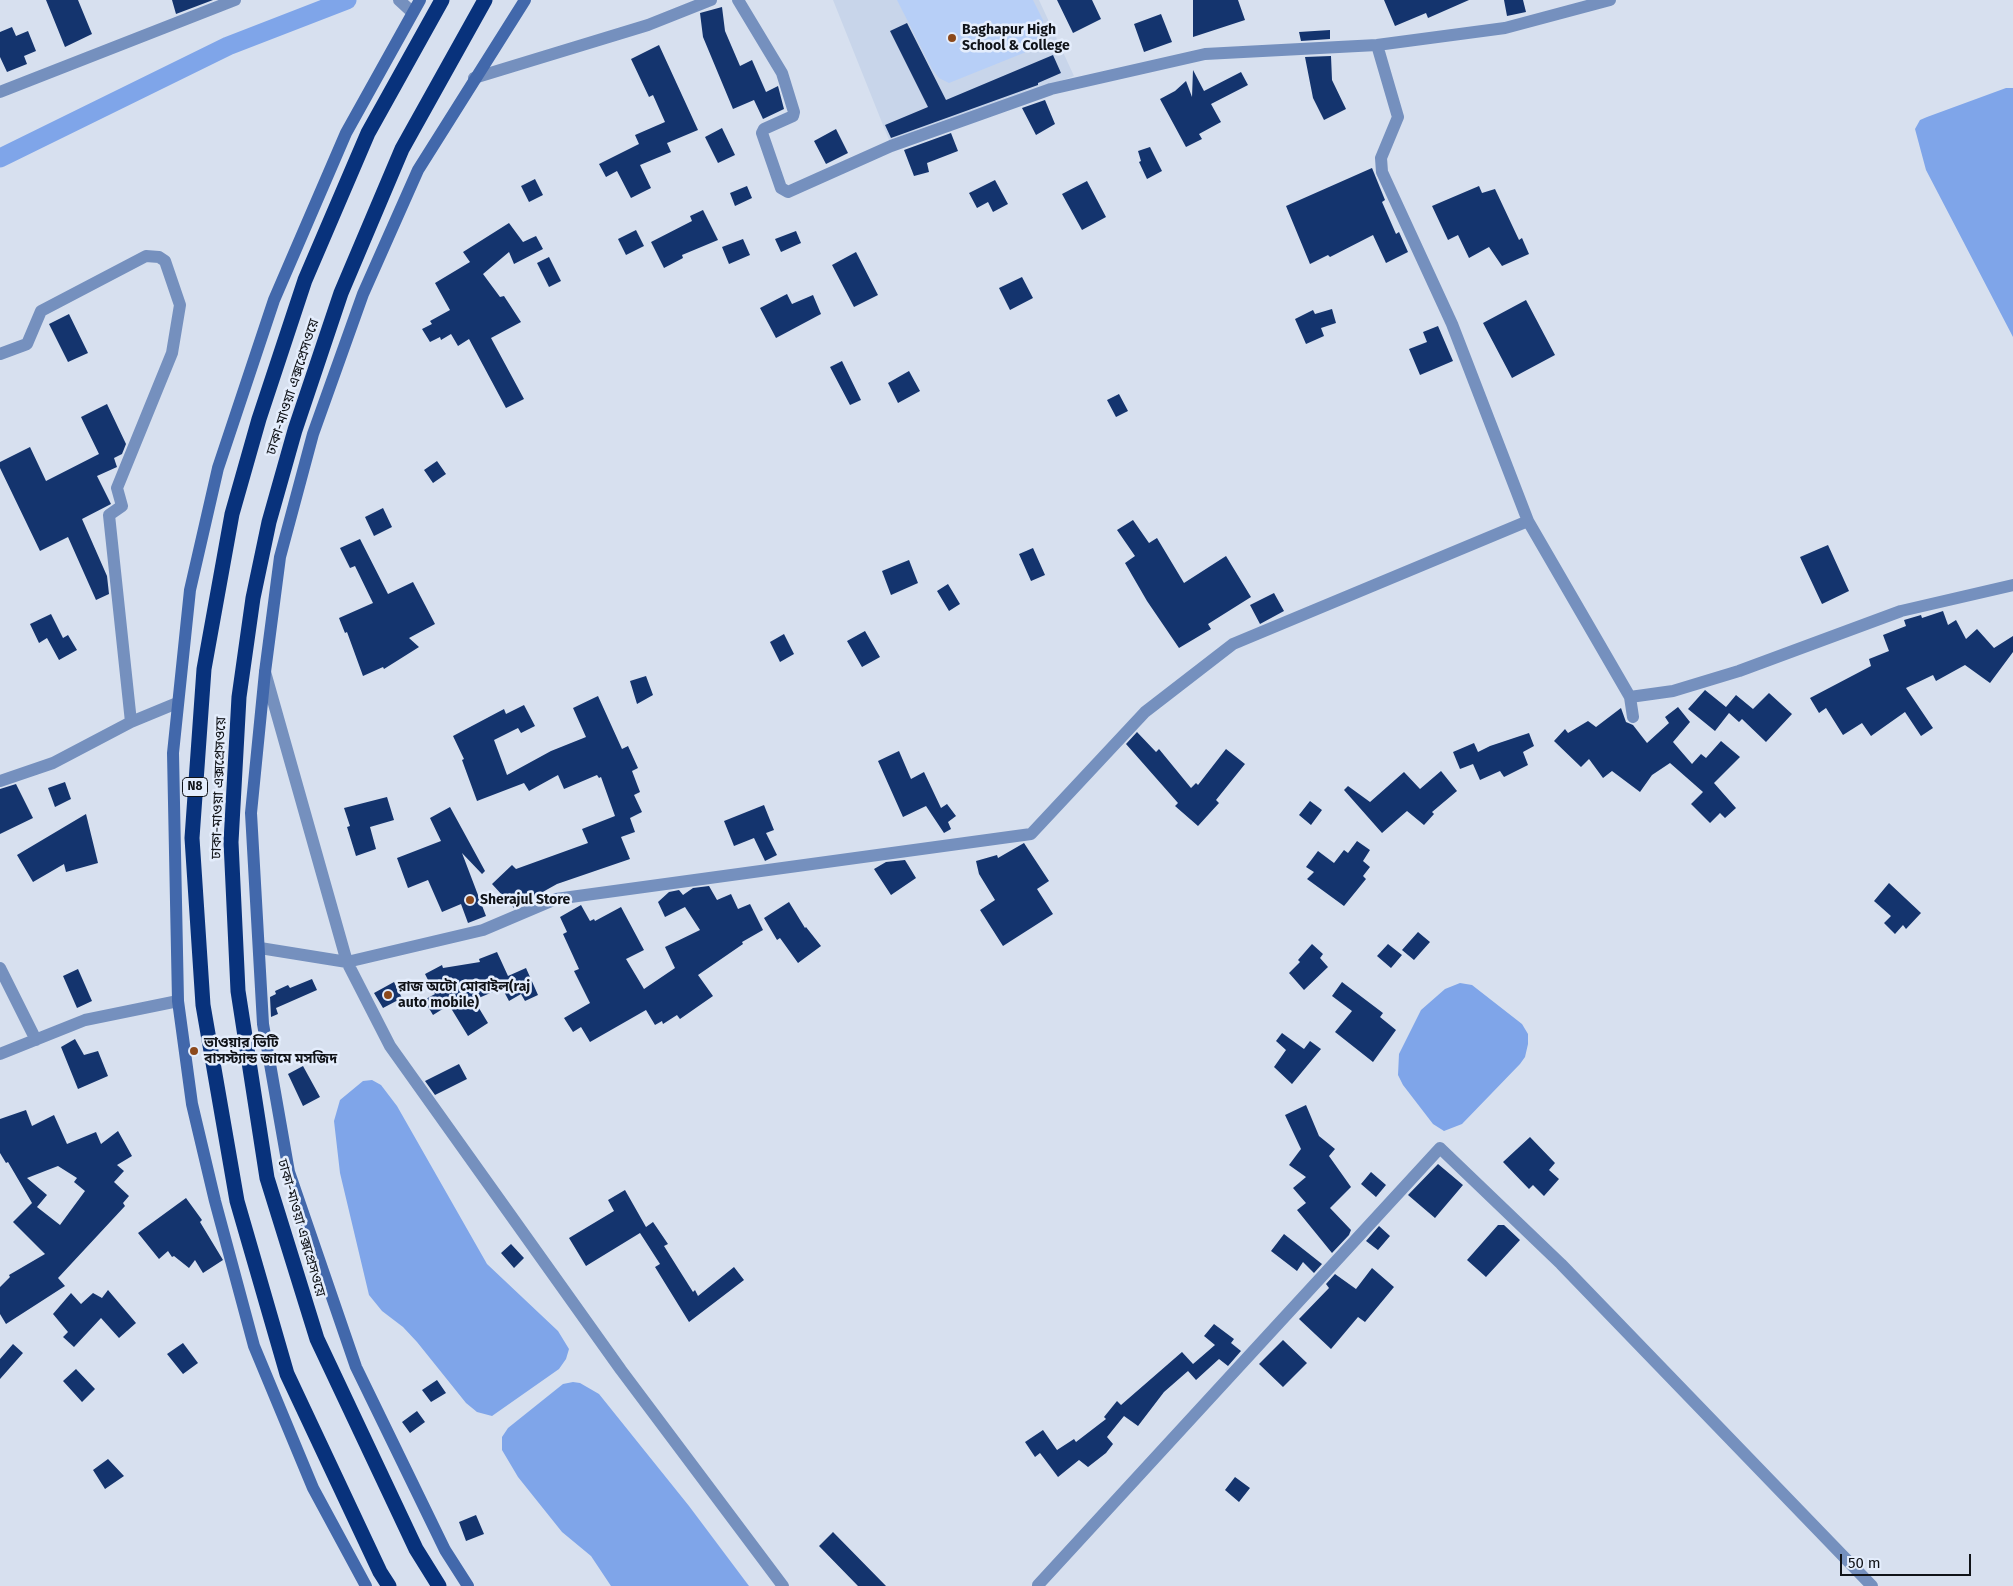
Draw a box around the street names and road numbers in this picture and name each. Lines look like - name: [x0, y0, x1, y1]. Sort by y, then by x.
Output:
- street label: ঢাকা-মাওয়া এক্সপ্রেসওয়ে: [263, 317, 323, 457]
- street label: ঢাকা-মাওয়া এক্সপ্রেসওয়ে: [208, 717, 230, 859]
- road number: N8: [182, 778, 208, 796]
- street label: ঢাকা-মাওয়া এক্সপ্রেসওয়ে: [273, 1157, 329, 1299]

